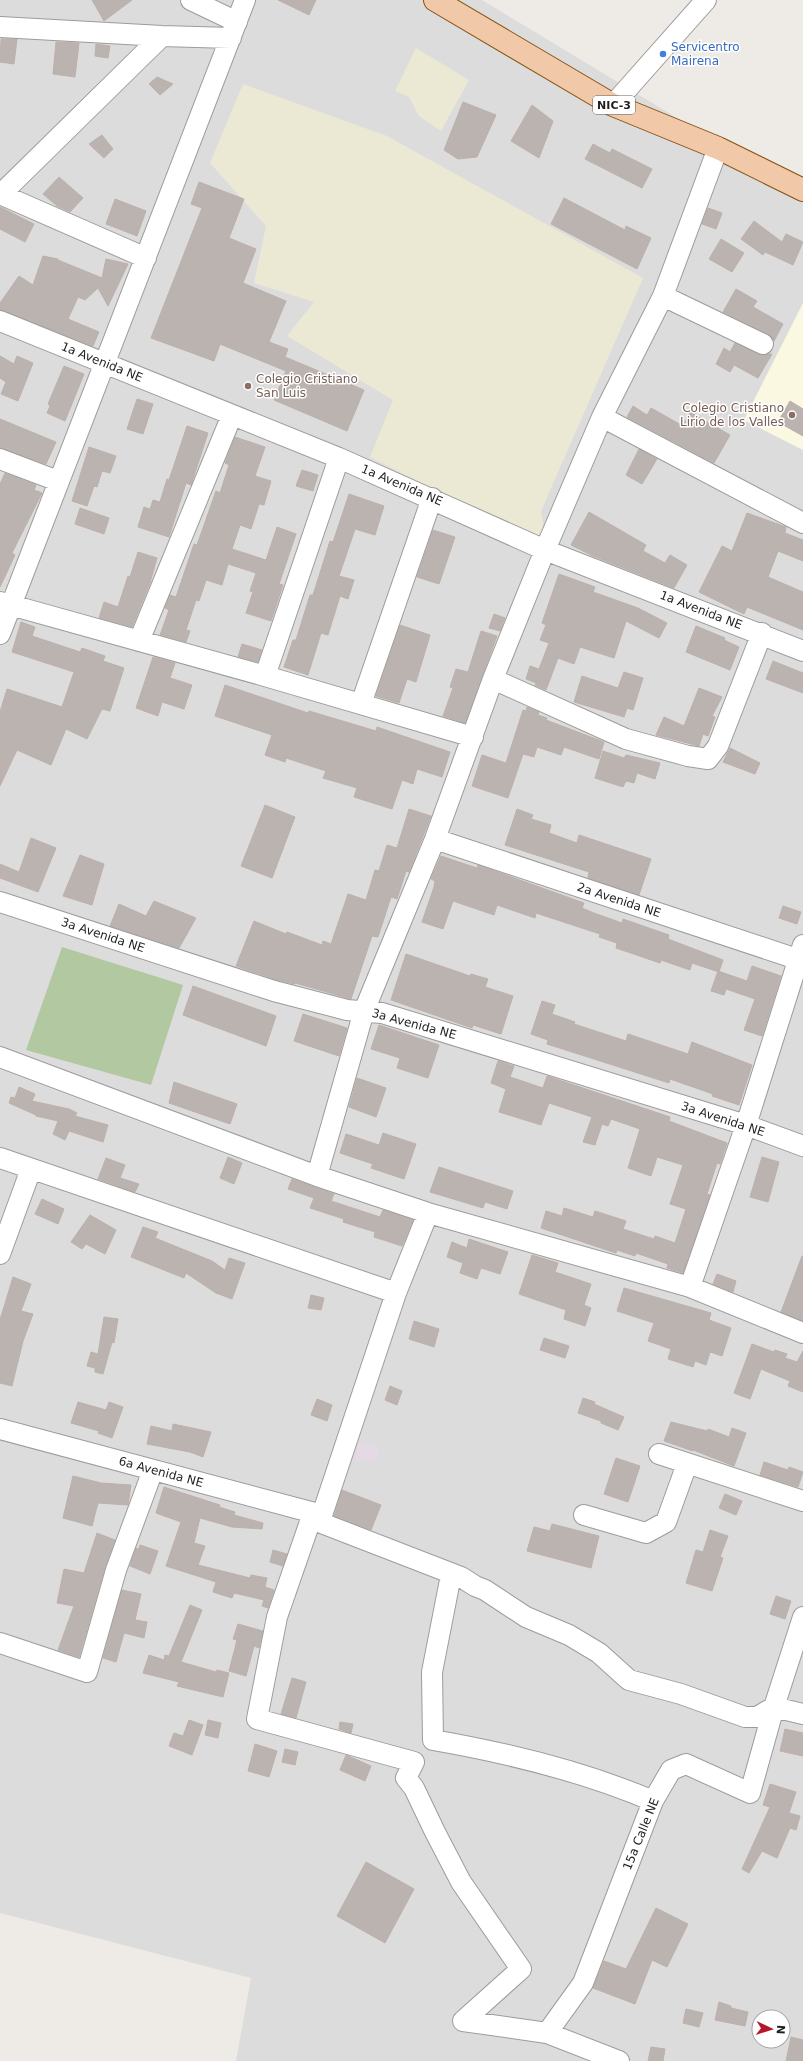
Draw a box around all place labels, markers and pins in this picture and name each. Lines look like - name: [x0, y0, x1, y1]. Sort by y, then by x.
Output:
- place label: Servicentro Mairena: [671, 40, 740, 68]
- marker: Servicentro Mairena: [658, 49, 668, 59]
- place label: Colegio Cristiano San Luis: [256, 372, 358, 400]
- marker: Colegio Cristiano San Luis: [243, 381, 253, 391]
- place label: Colegio Cristiano Lirio de los Valles: [680, 401, 784, 429]
- marker: Colegio Cristiano Lirio de los Valles: [787, 410, 797, 420]

